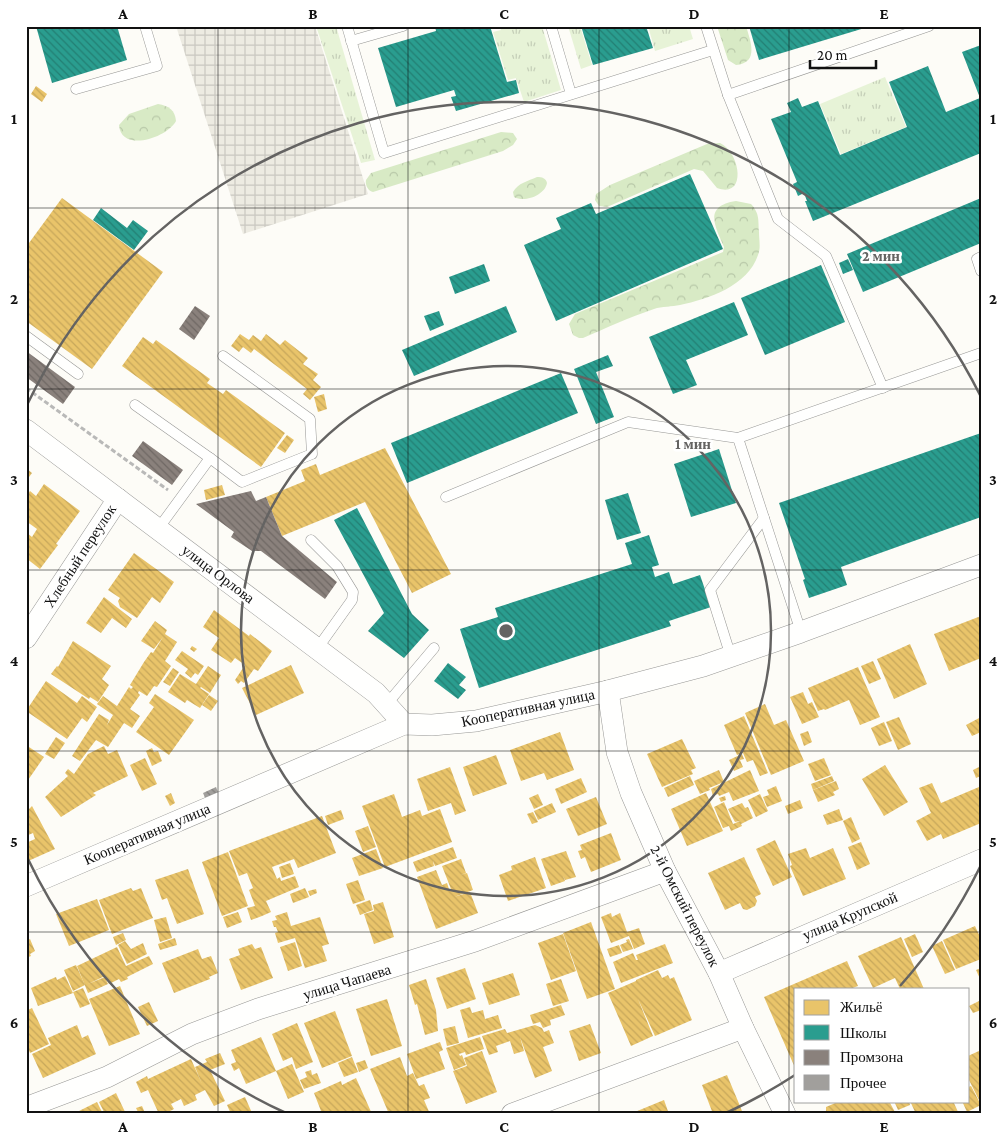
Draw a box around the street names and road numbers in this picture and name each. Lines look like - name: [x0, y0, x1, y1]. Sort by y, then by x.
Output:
- street label: Хлебный переулок: [41, 501, 120, 610]
- street label: улица Орлова: [179, 542, 258, 607]
- street label: Кооперативная улица: [460, 686, 596, 730]
- street label: Кооперативная улица: [81, 800, 213, 868]
- street label: 2-й Омский переулок: [647, 843, 723, 970]
- street label: улица Крупской: [800, 889, 900, 943]
- street label: улица Чапаева: [301, 961, 393, 1003]

